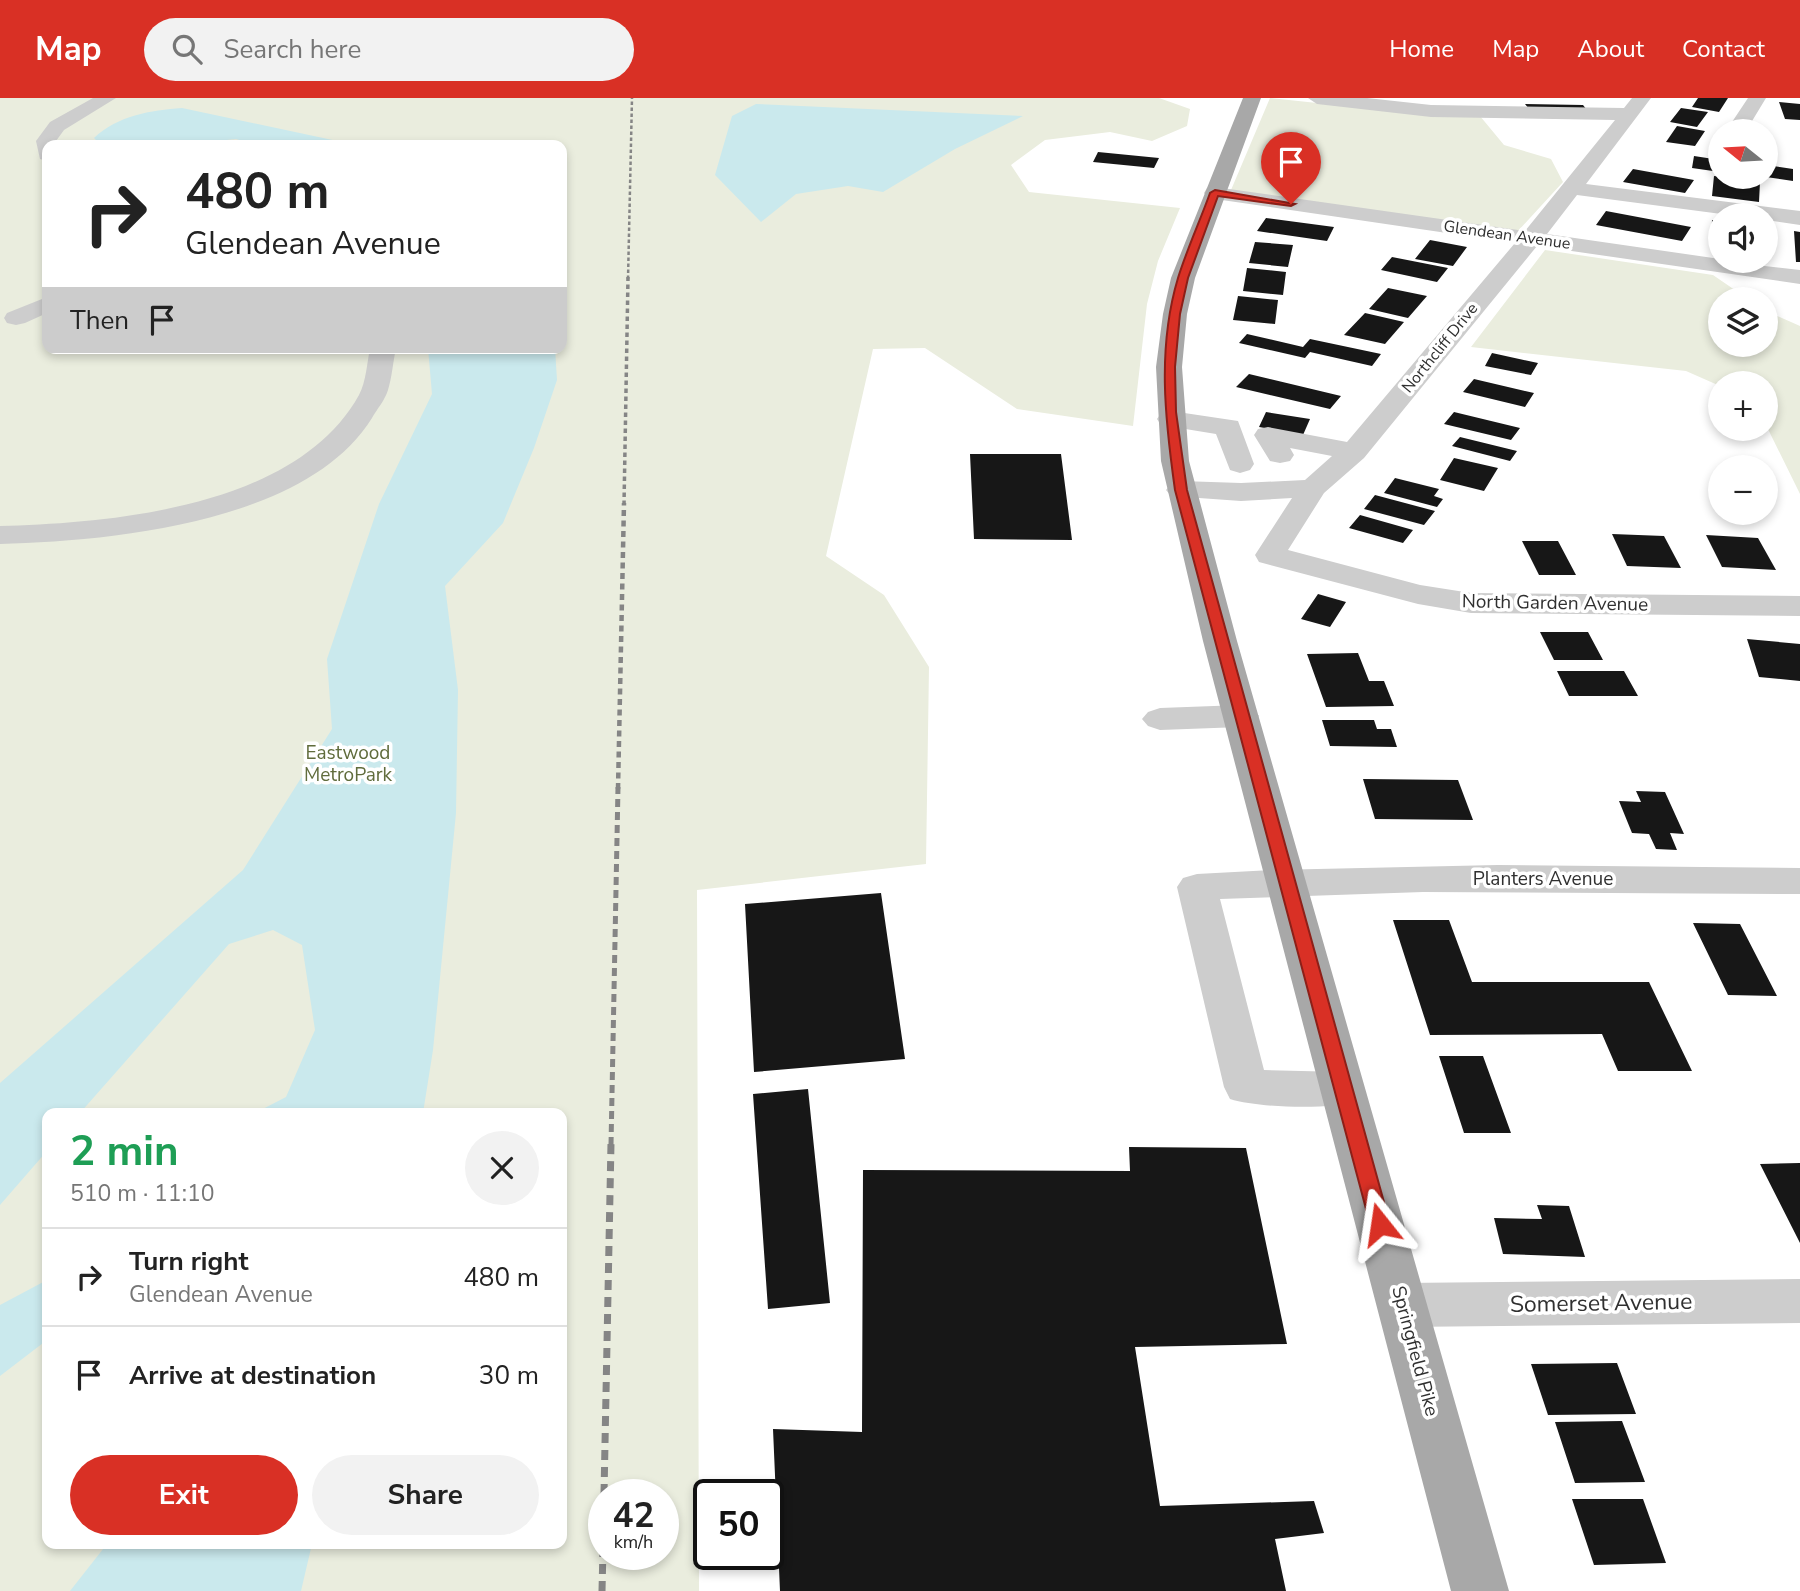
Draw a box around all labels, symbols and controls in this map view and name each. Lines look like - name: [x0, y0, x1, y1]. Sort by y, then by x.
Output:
- search box: [144, 18, 634, 81]
- text: Map: [35, 27, 102, 72]
- icon: search: [168, 30, 206, 68]
- text: Search here: [224, 32, 361, 67]
- text: Home: [1389, 33, 1454, 65]
- text: Map: [1492, 33, 1539, 65]
- text: About: [1577, 33, 1644, 65]
- text: Contact: [1682, 33, 1765, 65]
- north arrow: [1708, 119, 1778, 189]
- map controls: [1708, 119, 1778, 525]
- pin: [1261, 132, 1321, 204]
- icon: arrive: [1272, 143, 1310, 181]
- text: 480 m: [185, 158, 329, 225]
- icon: right: [70, 168, 161, 259]
- button: sound: [1708, 203, 1778, 273]
- street label: Glendean Avenue: [1442, 215, 1572, 255]
- text: Glendean Avenue: [185, 222, 441, 265]
- button: layers: [1708, 287, 1778, 357]
- street label: Northcliff Drive: [1397, 298, 1483, 398]
- icon: arrive: [143, 301, 181, 339]
- text: Then: [70, 303, 129, 338]
- button: +: [1708, 371, 1778, 441]
- button: −: [1708, 455, 1778, 525]
- street label: North Garden Avenue: [1462, 588, 1648, 618]
- park label: Eastwood MetroPark: [304, 740, 393, 788]
- street label: Planters Avenue: [1473, 866, 1613, 892]
- text: 2 min: [70, 1123, 179, 1180]
- button: close: [465, 1131, 539, 1205]
- text: 510 m · 11:10: [70, 1178, 215, 1209]
- position arrow: [1343, 1187, 1417, 1261]
- text: Turn right: [129, 1244, 248, 1279]
- icon: right: [70, 1258, 108, 1296]
- text: 480 m: [463, 1260, 539, 1295]
- text: Glendean Avenue: [129, 1279, 313, 1310]
- street label: Springfield Pike: [1385, 1283, 1445, 1419]
- street label: Somerset Avenue: [1509, 1286, 1693, 1320]
- icon: arrive: [70, 1356, 108, 1394]
- text: Arrive at destination: [129, 1358, 376, 1393]
- text: 30 m: [479, 1358, 539, 1393]
- button: Exit: [70, 1455, 298, 1535]
- button: Share: [312, 1455, 539, 1535]
- speed limit sign: 50: [693, 1479, 784, 1570]
- text: 42: [612, 1492, 655, 1539]
- text: km/h: [614, 1530, 653, 1554]

